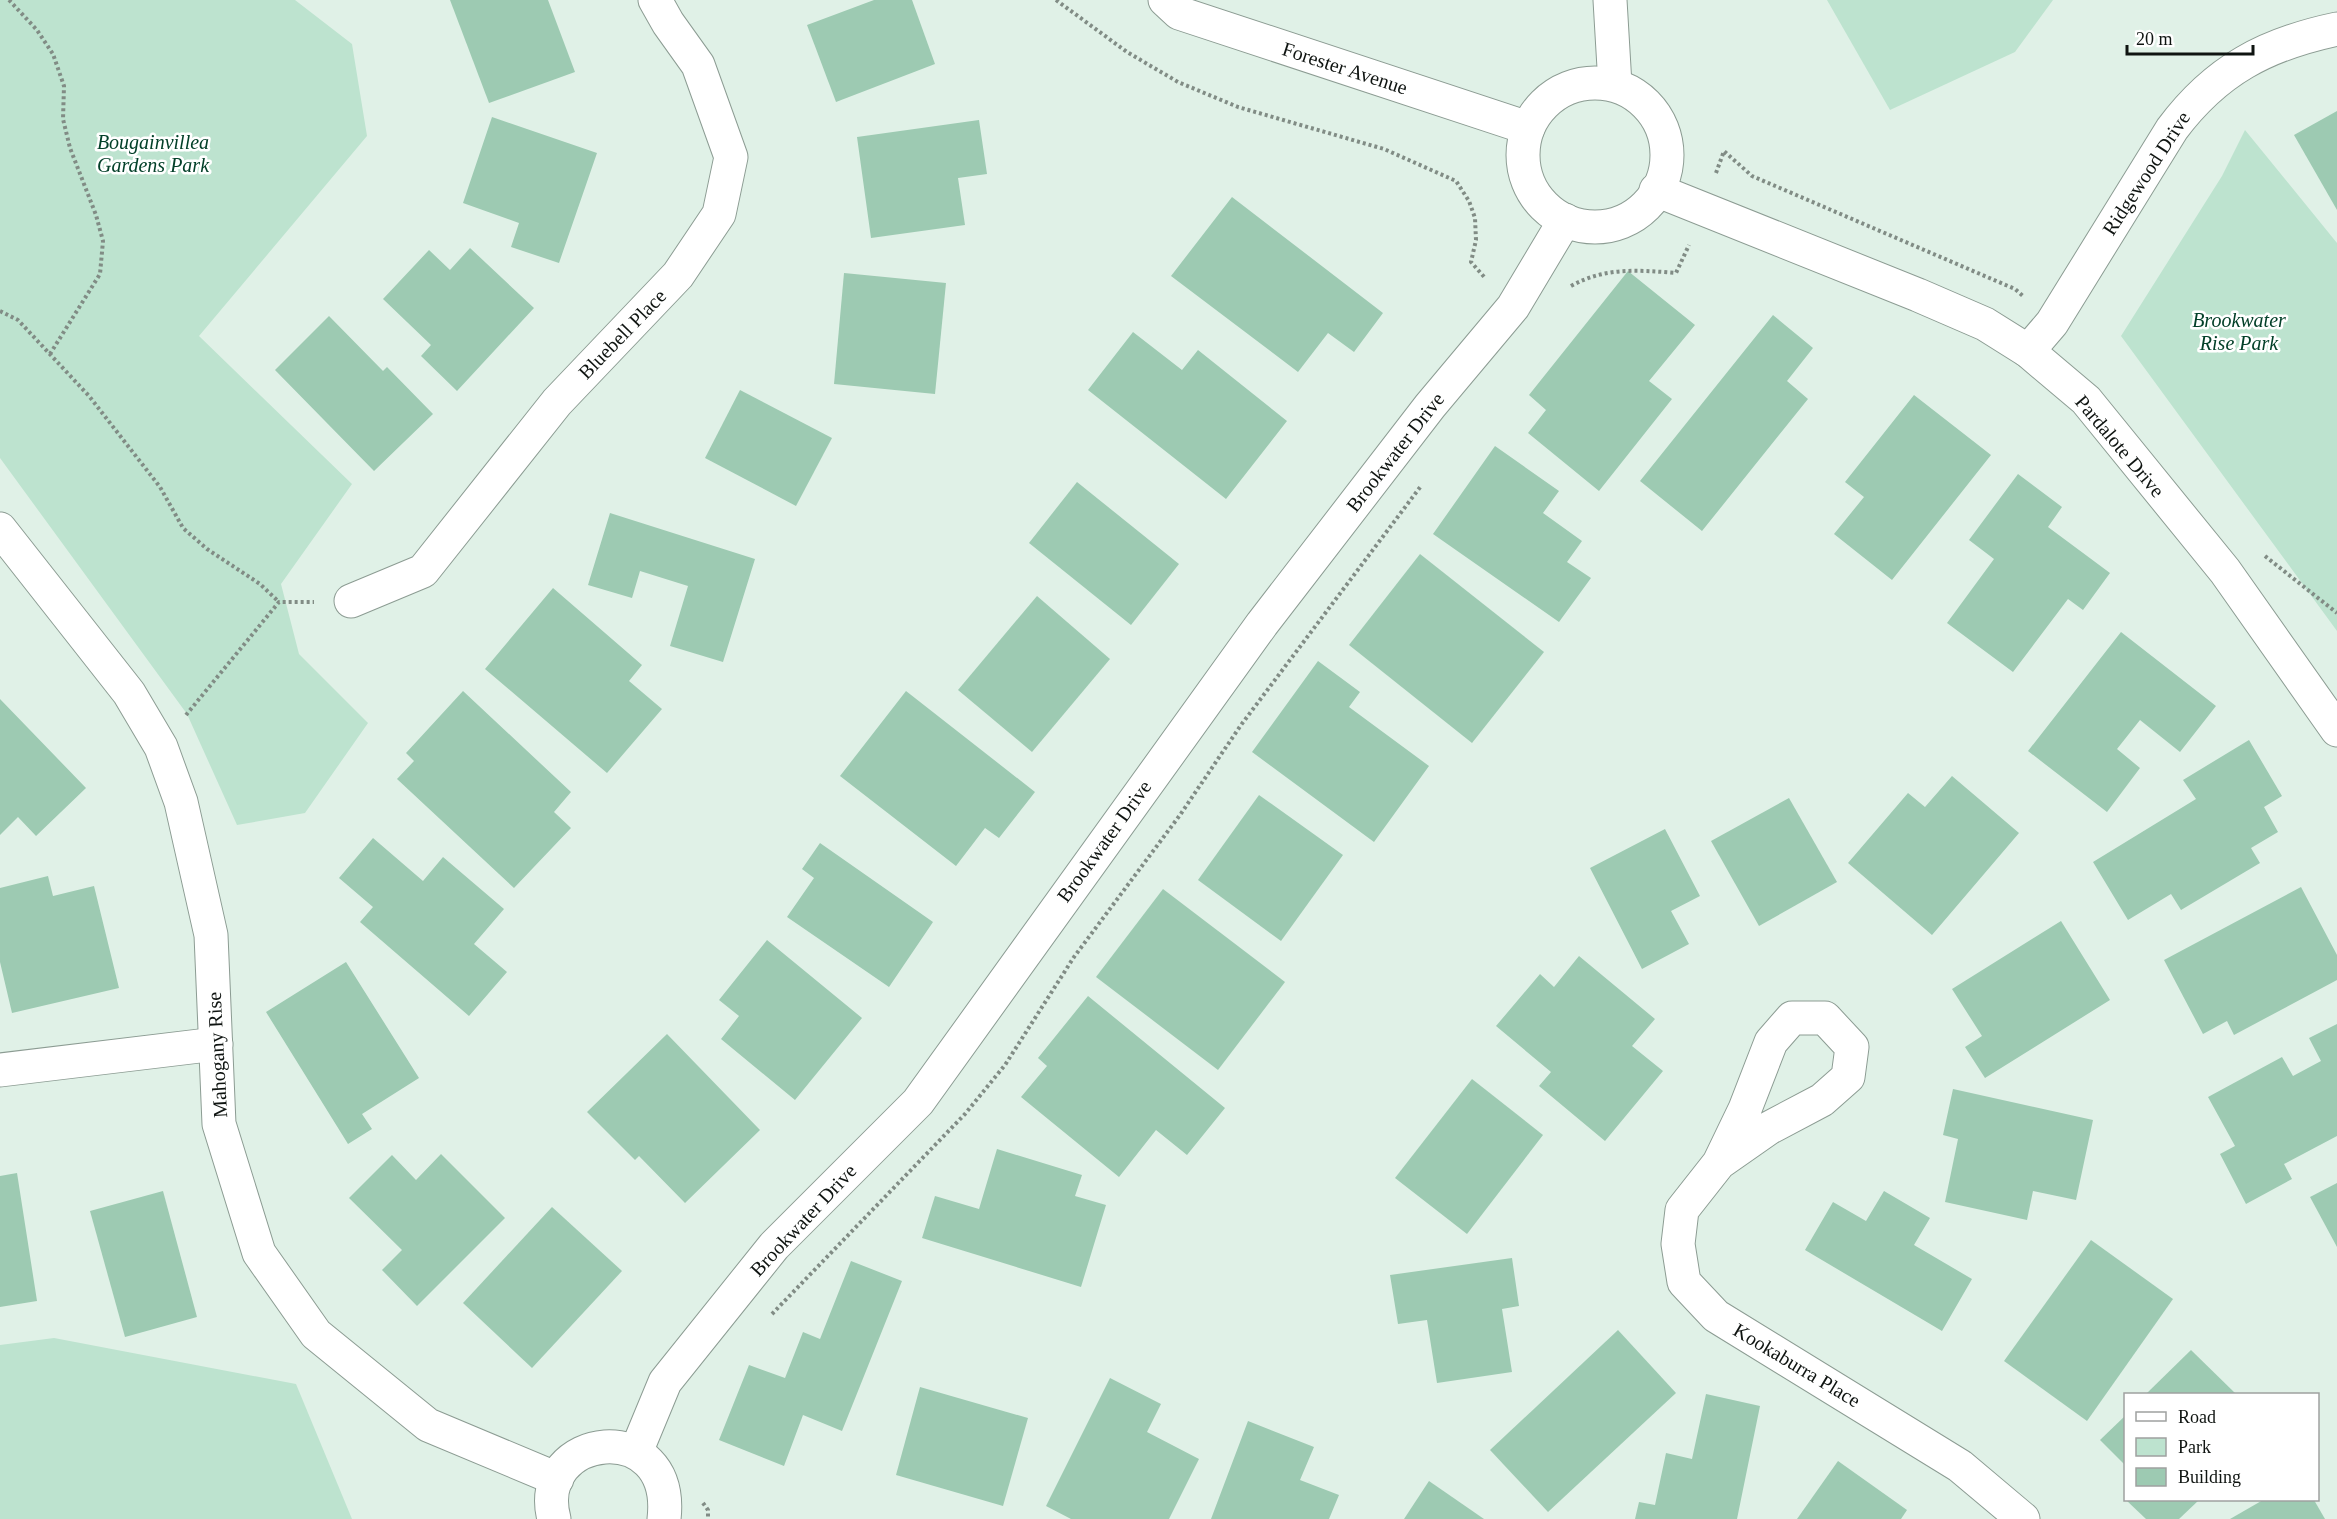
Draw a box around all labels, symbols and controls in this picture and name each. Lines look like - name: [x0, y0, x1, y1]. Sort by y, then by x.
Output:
- scale bar: [2127, 18, 2253, 56]
- text: 20 m: [2136, 29, 2173, 49]
- street label: Forester Avenue: [1280, 37, 1410, 99]
- street label: Ridgewood Drive: [2098, 107, 2195, 239]
- park label: Bougainvillea Gardens Park: [97, 131, 210, 176]
- street label: Bluebell Place: [574, 285, 670, 383]
- park label: Brookwater Rise Park: [2192, 309, 2286, 354]
- street label: Brookwater Drive: [1342, 388, 1448, 516]
- street label: Pardalote Drive: [2071, 391, 2169, 501]
- street label: Brookwater Drive: [1053, 776, 1156, 906]
- street label: Mahogany Rise: [203, 991, 232, 1119]
- street label: Brookwater Drive: [746, 1159, 861, 1281]
- street label: Kookaburra Place: [1730, 1319, 1864, 1412]
- legend: [2124, 1393, 2319, 1501]
- text: Road: [2178, 1407, 2216, 1427]
- text: Park: [2178, 1437, 2211, 1457]
- text: Building: [2178, 1467, 2241, 1487]

